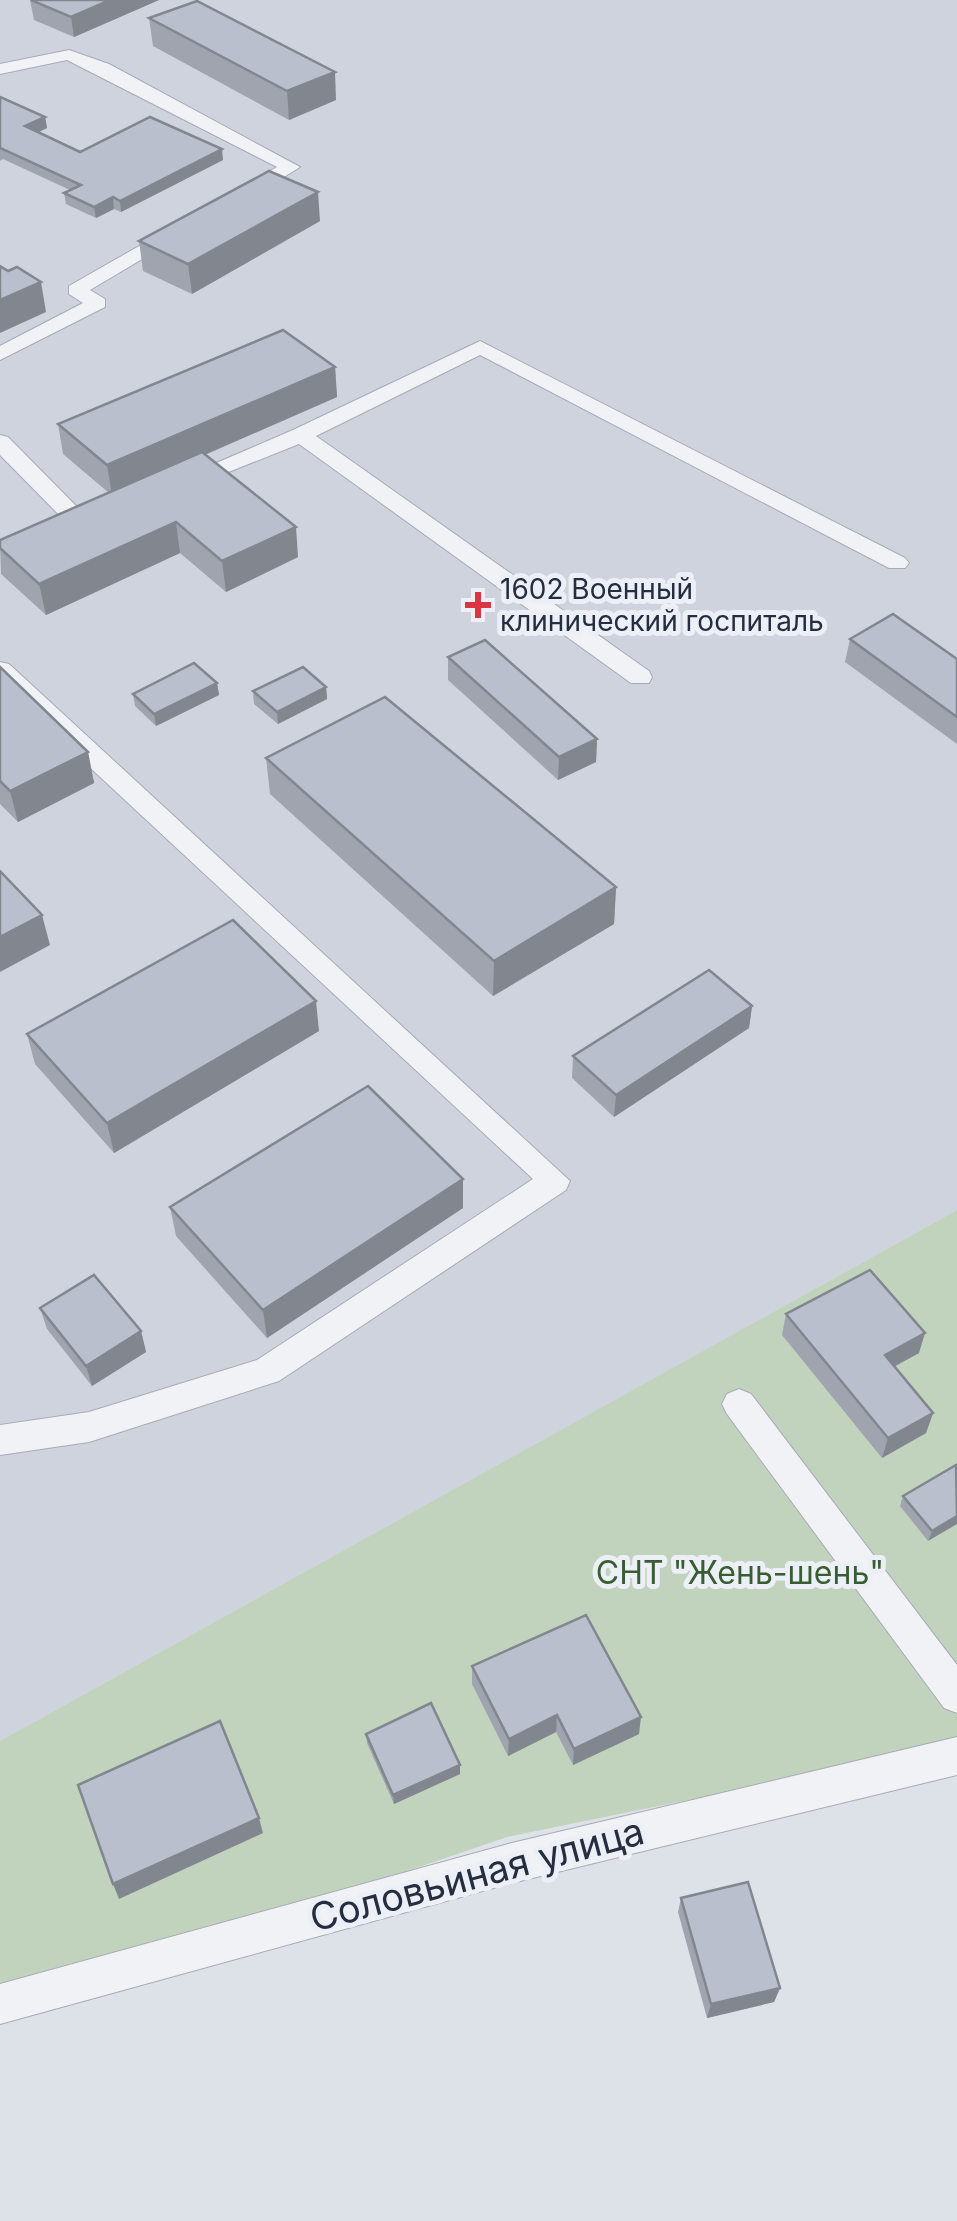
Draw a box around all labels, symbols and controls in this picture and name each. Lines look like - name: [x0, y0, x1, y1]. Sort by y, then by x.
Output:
- place label: 1602 Военный клинический госпиталь: [500, 572, 824, 638]
- marker: 1602 Военный клинический госпиталь: [465, 592, 491, 618]
- park label: СНТ "Жень-шень": [596, 1553, 884, 1592]
- street label: Соловьиная улица: [305, 1807, 649, 1941]

